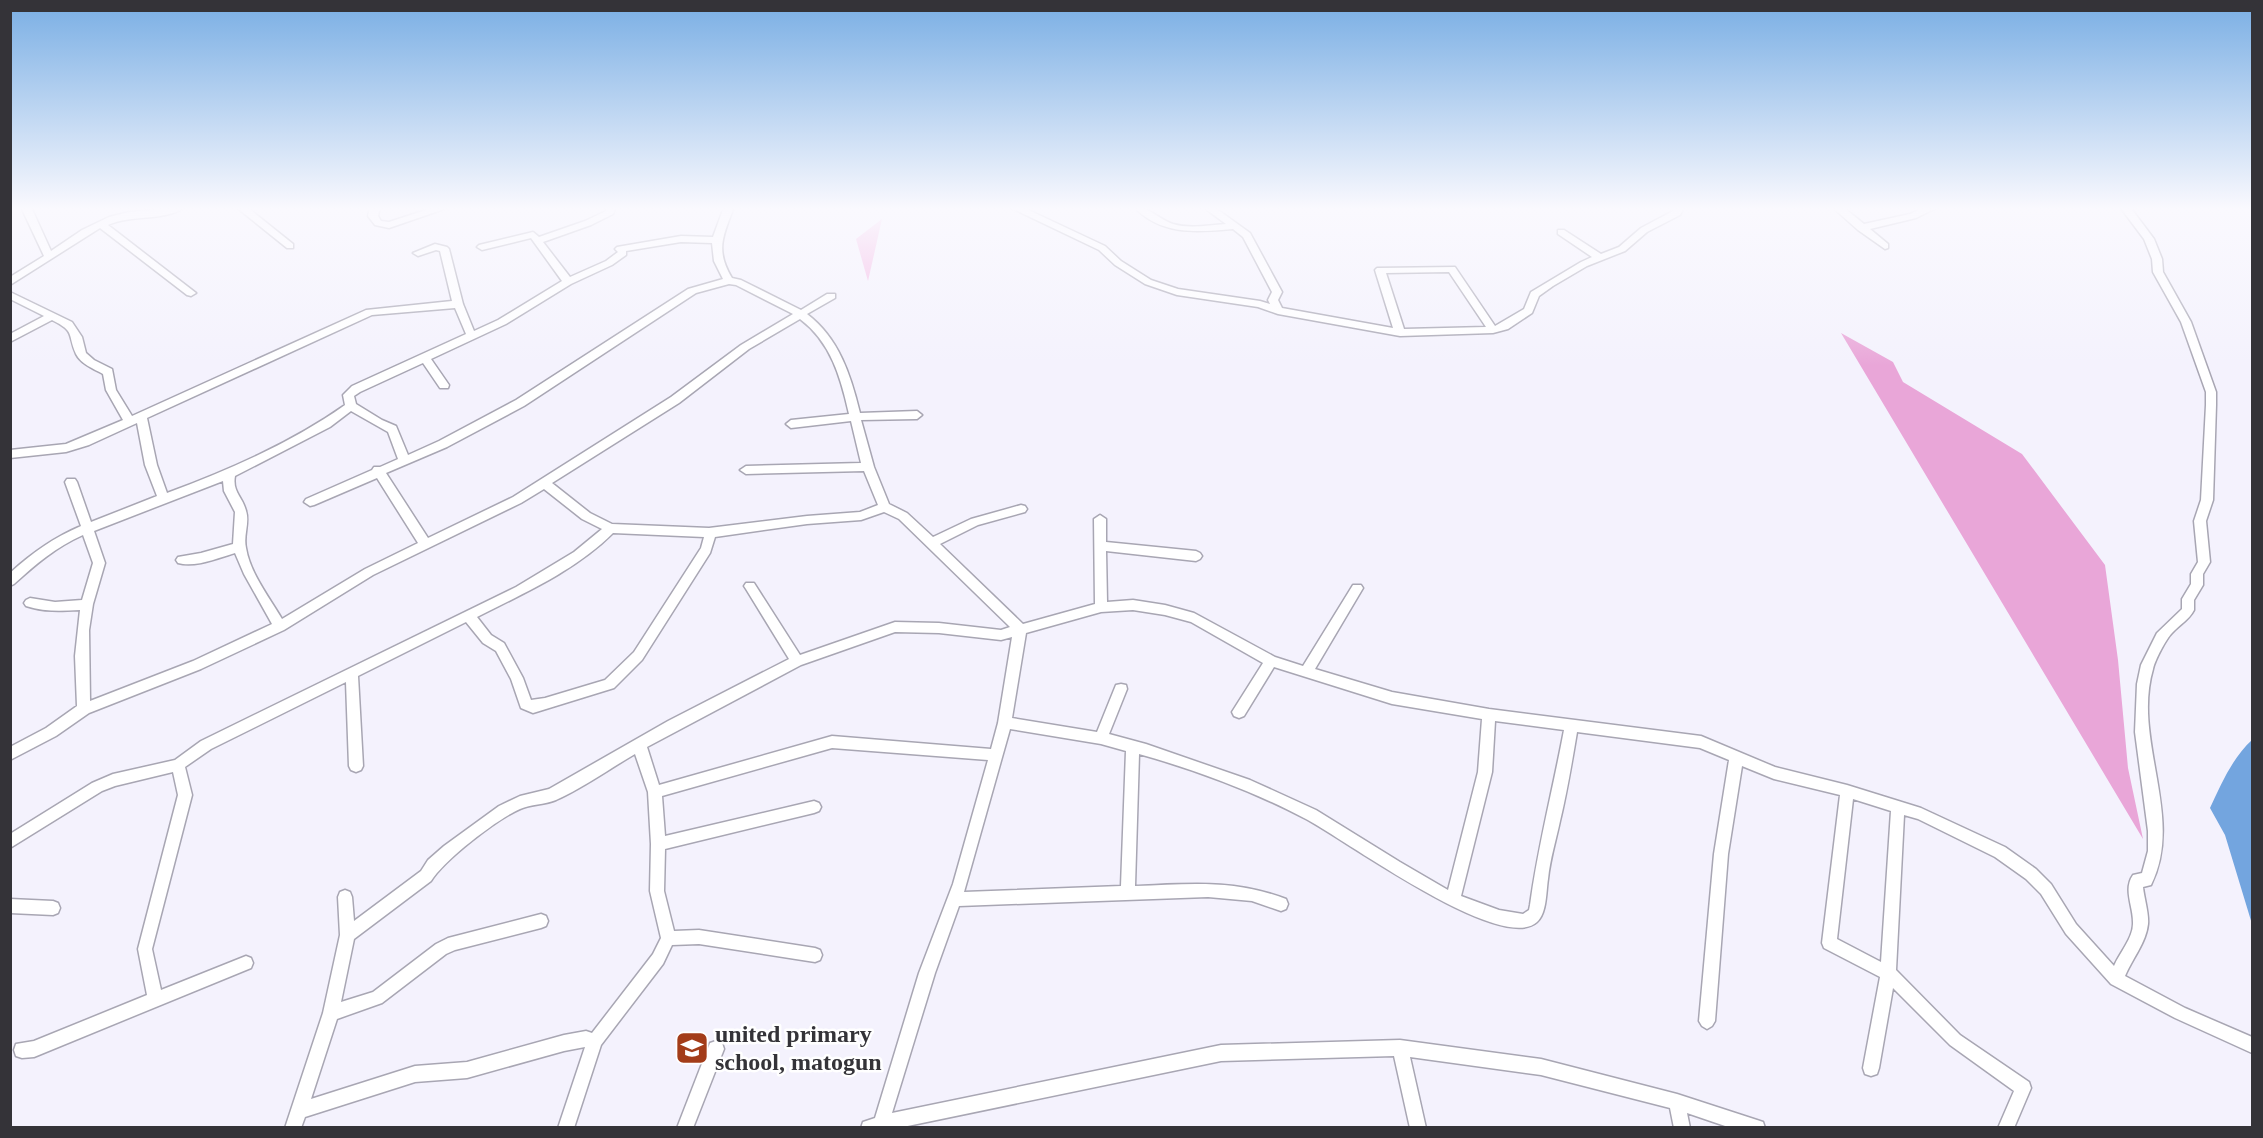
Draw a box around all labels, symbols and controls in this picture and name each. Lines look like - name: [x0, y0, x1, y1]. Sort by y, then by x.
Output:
- place label: united primary school, matogun: [715, 1021, 882, 1075]
- school or university icon: united primary school, matogun: [674, 1030, 710, 1066]

